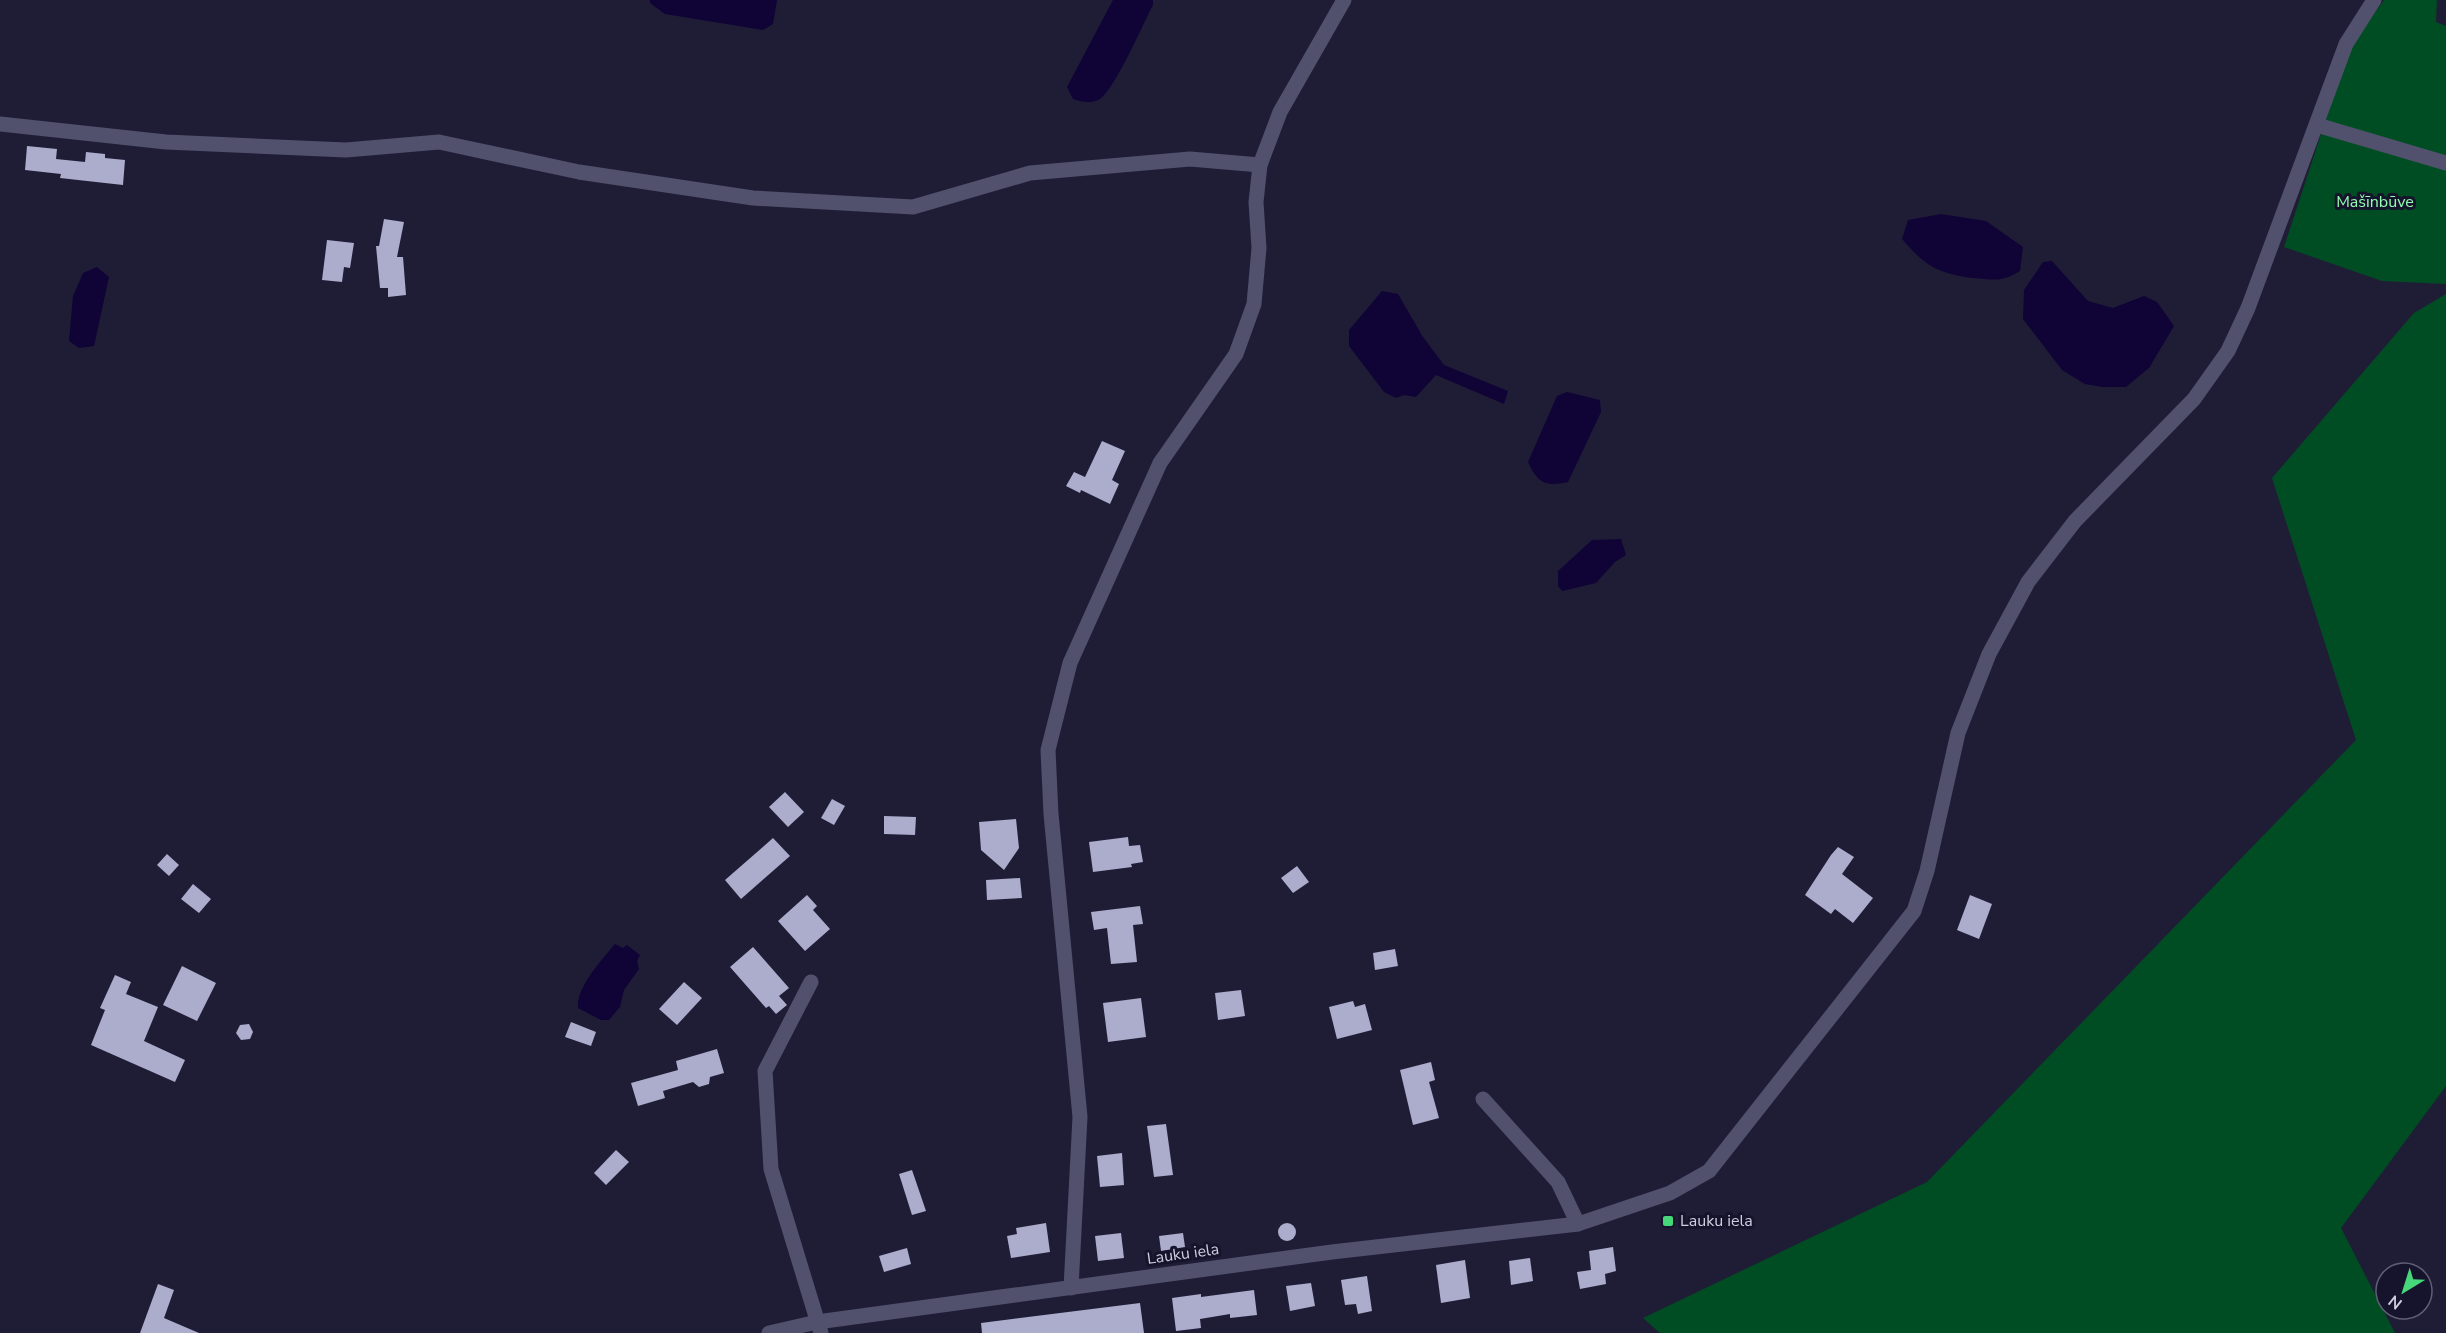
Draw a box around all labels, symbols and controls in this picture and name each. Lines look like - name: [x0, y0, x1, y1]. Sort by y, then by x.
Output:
- park label: Mašīnbūve: [2336, 191, 2414, 213]
- place label: Lauku iela: [1680, 1210, 1753, 1232]
- marker: Lauku iela: [1661, 1214, 1675, 1228]
- street label: Lauku iela: [1145, 1238, 1221, 1270]
- north arrow: [2374, 1261, 2434, 1321]
- text: N: [2384, 1290, 2407, 1314]

